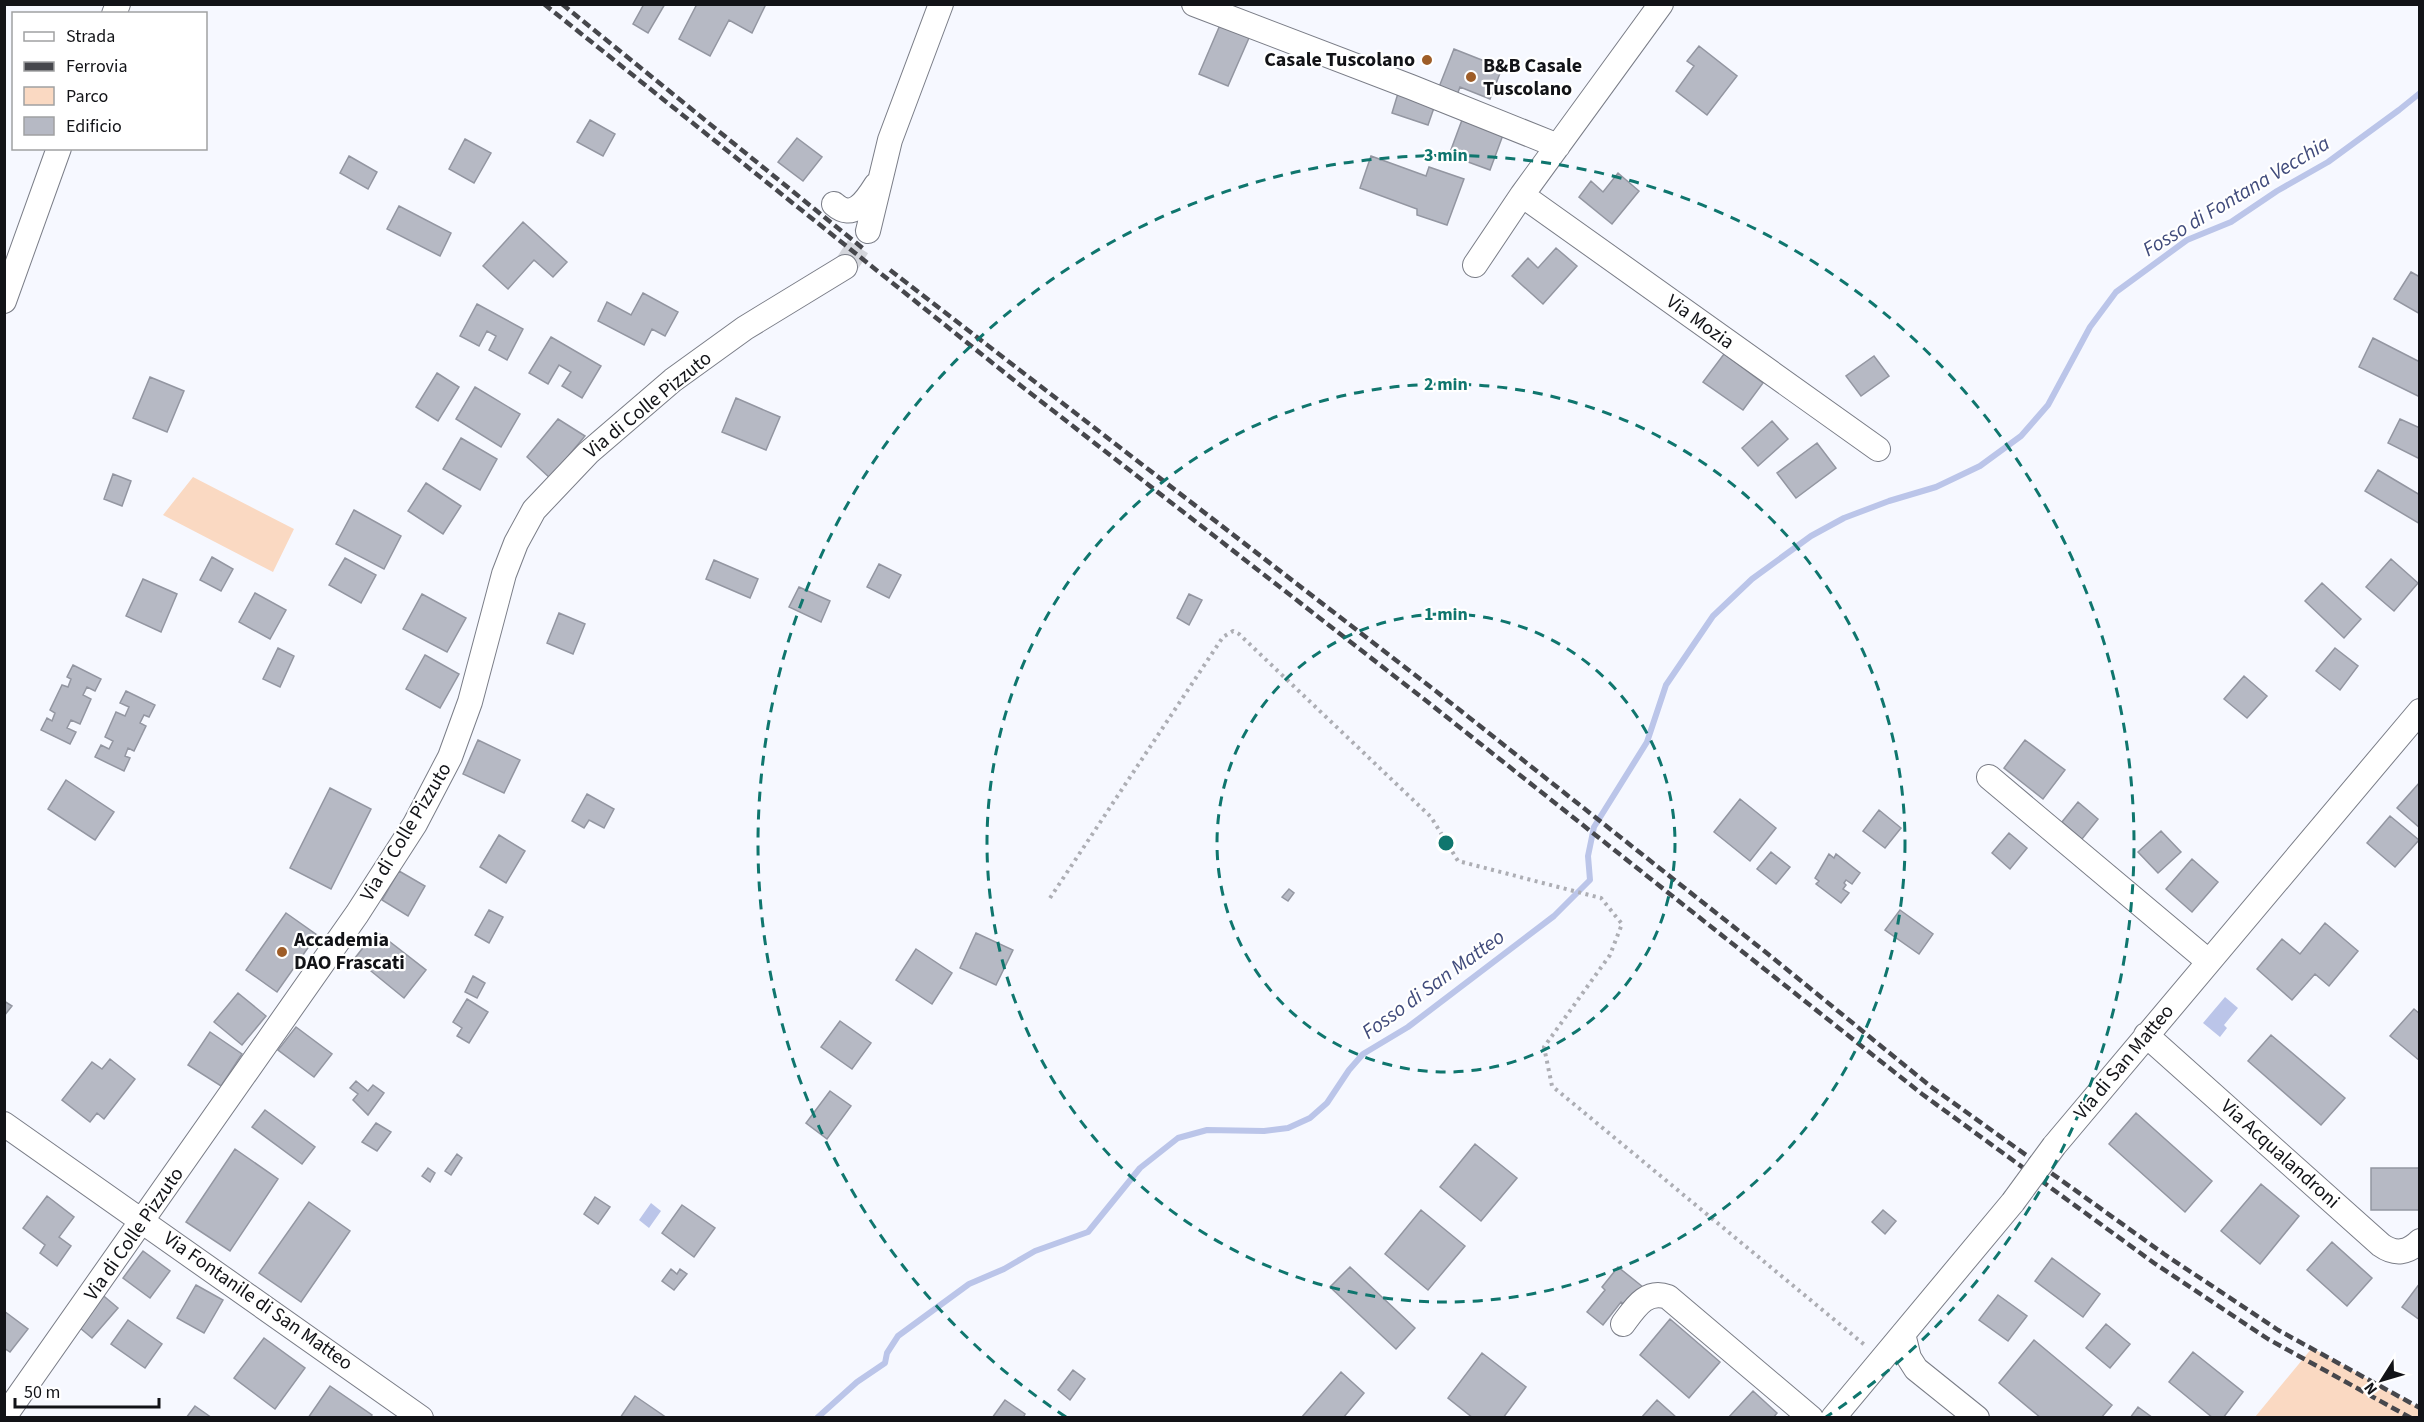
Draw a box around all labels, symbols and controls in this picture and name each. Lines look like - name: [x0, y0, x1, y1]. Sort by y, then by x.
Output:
- legend: [12, 12, 207, 150]
- text: Strada: [66, 24, 115, 49]
- place label: Casale Tuscolano: [1264, 46, 1415, 74]
- place label: B&B Casale Tuscolano: [1483, 52, 1582, 103]
- marker: Casale Tuscolano: [1420, 53, 1434, 67]
- text: Ferrovia: [66, 54, 127, 79]
- marker: B&B Casale Tuscolano: [1464, 70, 1478, 84]
- text: Parco: [66, 84, 108, 109]
- text: Edificio: [66, 114, 122, 139]
- water label: Fosso di Fontana Vecchia: [2137, 128, 2335, 264]
- text: 3 min: [1424, 143, 1468, 168]
- street label: Via Mozia: [1660, 288, 1740, 356]
- street label: Via di Colle Pizzuto: [578, 345, 718, 465]
- text: 2 min: [1424, 372, 1468, 397]
- text: 1 min: [1424, 602, 1468, 627]
- street label: Via di Colle Pizzuto: [354, 758, 458, 906]
- centre of rings: [1436, 833, 1456, 853]
- water label: Fosso di San Matteo: [1355, 922, 1511, 1046]
- place label: Accademia DAO Frascati: [293, 926, 405, 977]
- marker: Accademia DAO Frascati: [275, 945, 289, 959]
- street label: Via di San Matteo: [2067, 998, 2181, 1126]
- street label: Via Acqualandroni: [2214, 1093, 2346, 1215]
- street label: Via di Colle Pizzuto: [78, 1162, 190, 1306]
- street label: Via Fontanile di San Matteo: [158, 1225, 358, 1377]
- north arrow: [2352, 1350, 2412, 1410]
- scale bar: [15, 1371, 159, 1409]
- text: N: [2359, 1378, 2383, 1399]
- text: 50 m: [24, 1380, 60, 1405]

